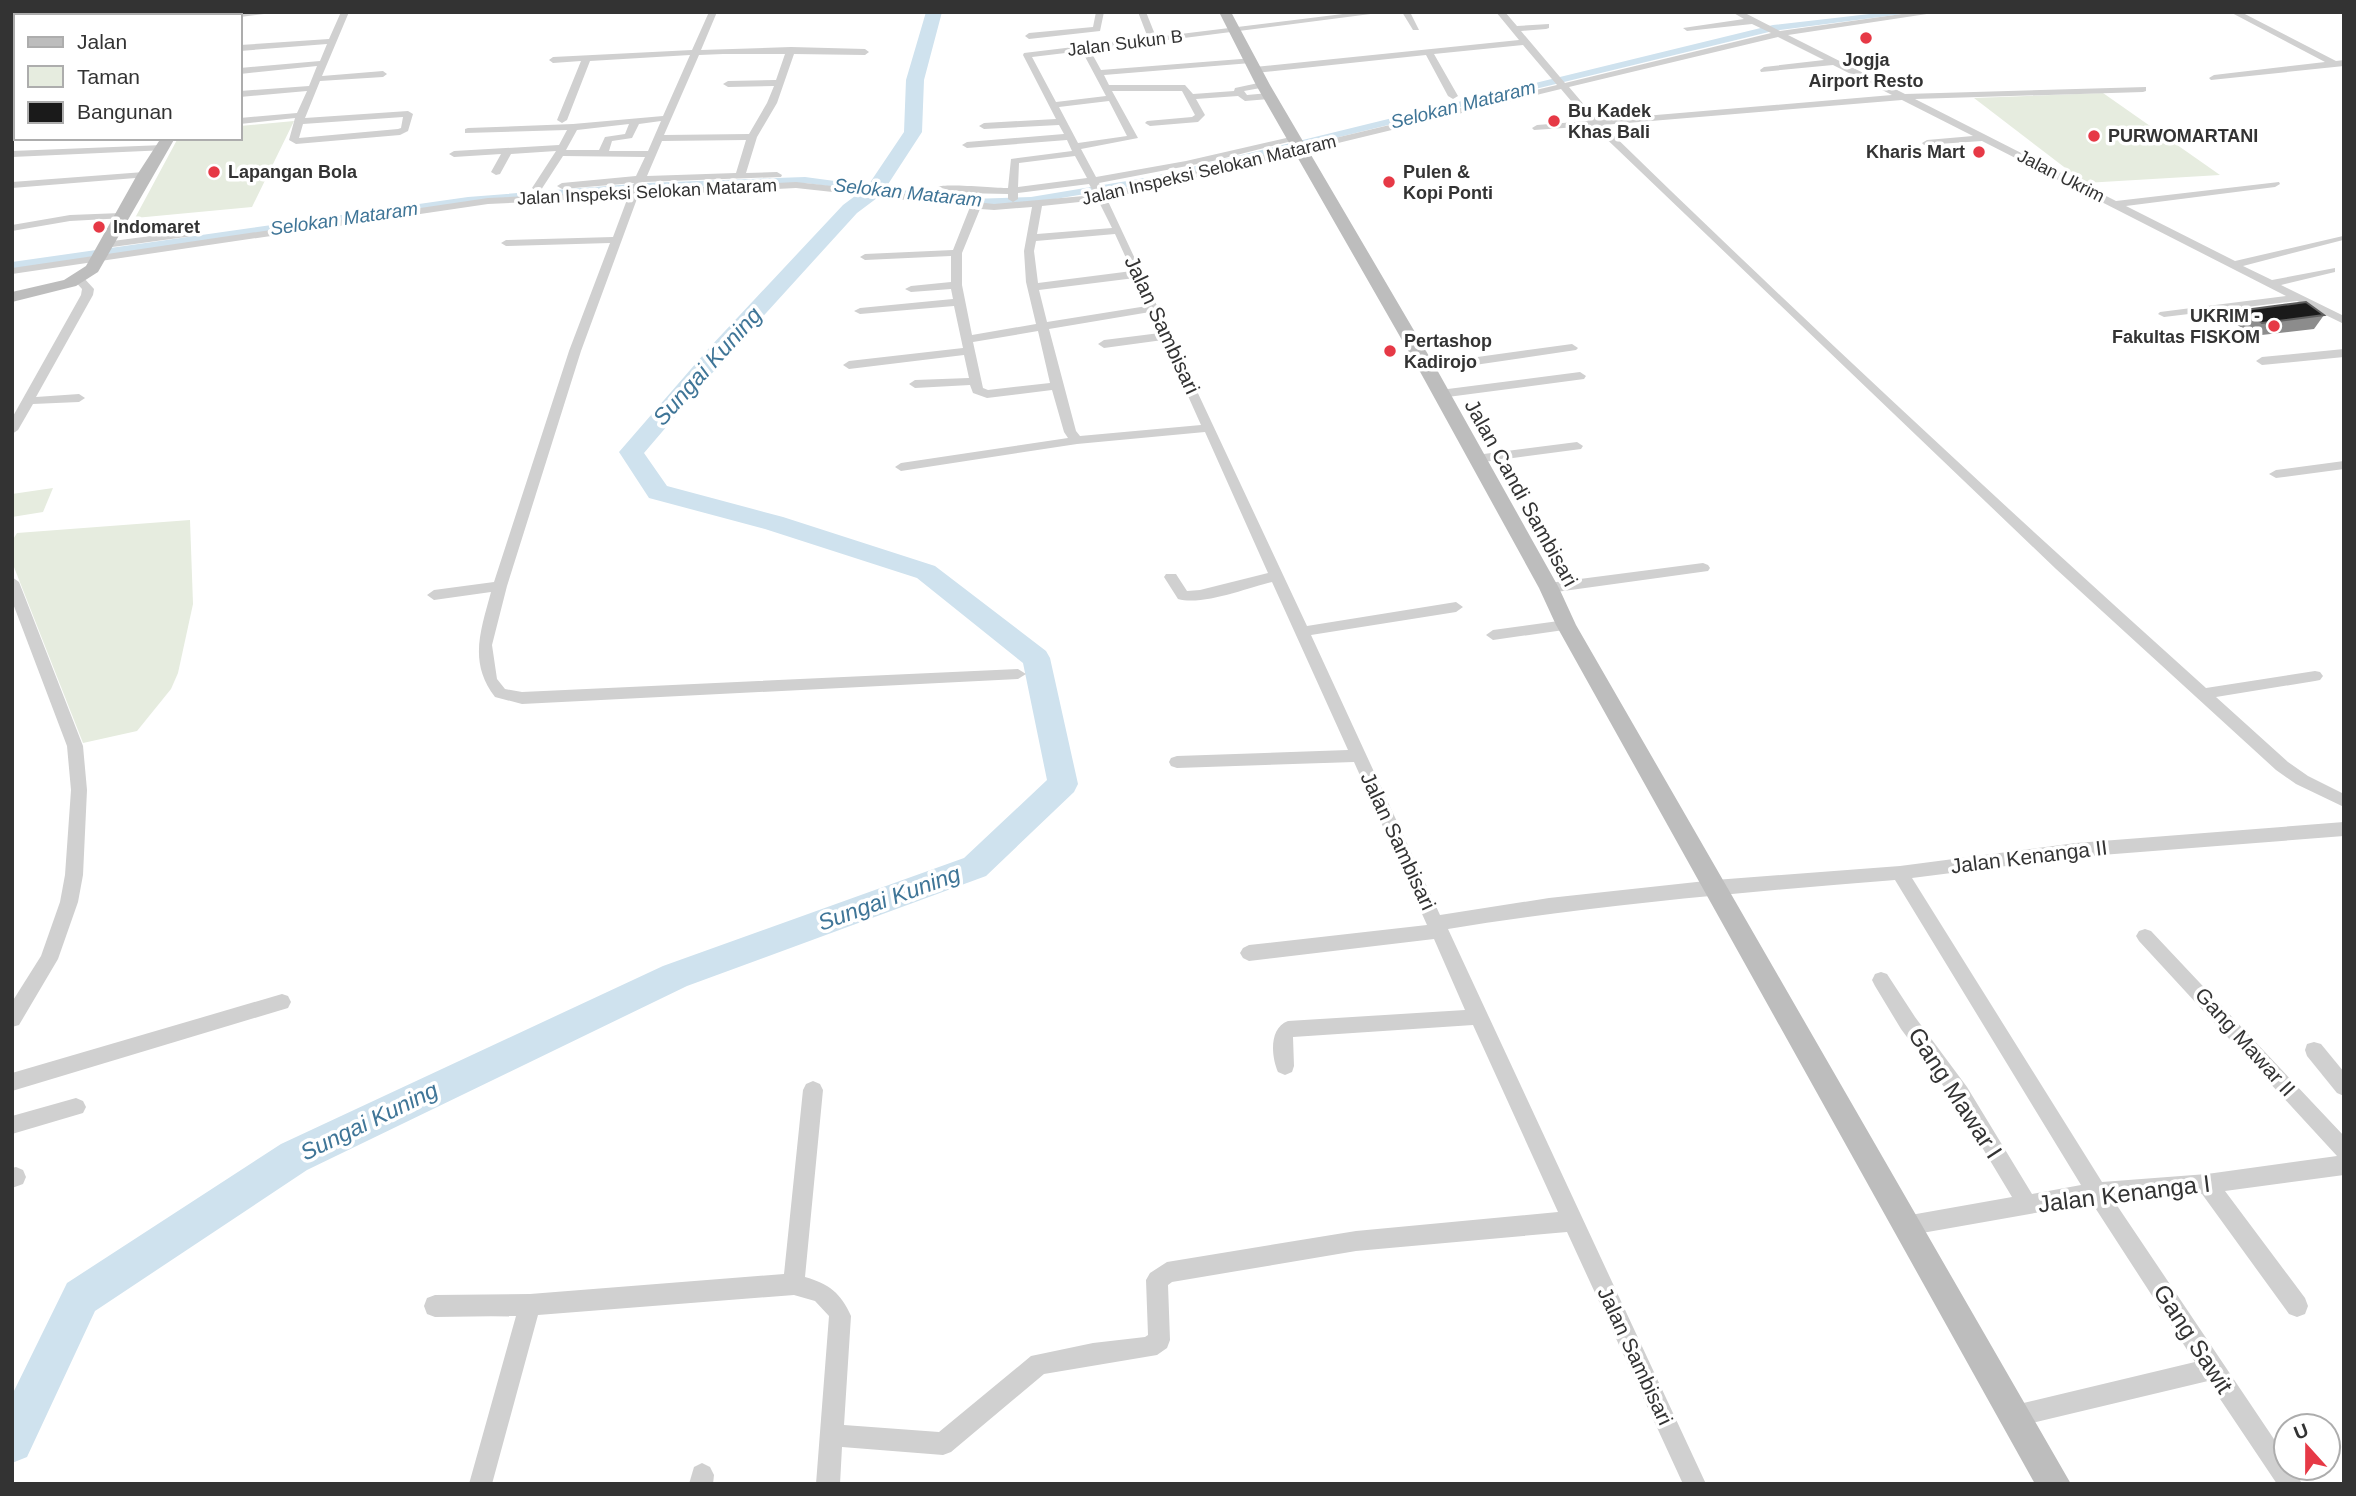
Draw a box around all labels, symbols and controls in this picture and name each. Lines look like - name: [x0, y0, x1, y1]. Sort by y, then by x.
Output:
- legend: [14, 14, 242, 140]
- street label: Jalan Sukun B: [1066, 26, 1184, 60]
- text: Jalan: [77, 30, 127, 53]
- marker: Jogja Airport Resto: [1858, 30, 1874, 46]
- place label: Jogja Airport Resto: [1808, 50, 1924, 91]
- text: Taman: [77, 65, 140, 88]
- water label: Selokan Mataram: [1388, 76, 1538, 133]
- text: Bangunan: [77, 100, 173, 123]
- place label: Bu Kadek Khas Bali: [1568, 101, 1652, 142]
- marker: Bu Kadek Khas Bali: [1546, 113, 1562, 129]
- place label: PURWOMARTANI: [2108, 126, 2258, 146]
- marker: PURWOMARTANI: [2086, 128, 2102, 144]
- street label: Jalan Inspeksi Selokan Mataram: [1080, 131, 1338, 209]
- place label: Kharis Mart: [1866, 142, 1965, 162]
- marker: Kharis Mart: [1971, 144, 1987, 160]
- street label: Jalan Ukrim: [2014, 146, 2108, 206]
- place label: Lapangan Bola: [228, 162, 358, 182]
- place label: Pulen & Kopi Ponti: [1403, 162, 1493, 203]
- marker: Lapangan Bola: [206, 164, 222, 180]
- water label: Selokan Mataram: [833, 174, 983, 211]
- marker: Pulen & Kopi Ponti: [1381, 174, 1397, 190]
- street label: Jalan Inspeksi Selokan Mataram: [517, 175, 777, 209]
- water label: Selokan Mataram: [269, 198, 419, 239]
- place label: Indomaret: [113, 217, 200, 237]
- marker: Indomaret: [91, 219, 107, 235]
- street label: Jalan Sambisari: [1120, 252, 1204, 397]
- water label: Sungai Kuning: [647, 302, 767, 430]
- place label: UKRIM - Fakultas FISKOM: [2112, 306, 2260, 347]
- marker: UKRIM - Fakultas FISKOM: [2266, 318, 2282, 334]
- place label: Pertashop Kadirojo: [1404, 331, 1492, 372]
- marker: Pertashop Kadirojo: [1382, 343, 1398, 359]
- street label: Jalan Candi Sambisari: [1460, 395, 1582, 590]
- street label: Jalan Sambisari: [1356, 768, 1440, 913]
- street label: Jalan Kenanga II: [1949, 835, 2109, 878]
- water label: Sungai Kuning: [814, 860, 964, 936]
- street label: Gang Mawar II: [2191, 983, 2300, 1101]
- street label: Gang Mawar I: [1903, 1022, 2008, 1163]
- water label: Sungai Kuning: [296, 1076, 442, 1165]
- street label: Jalan Kenanga I: [2036, 1170, 2212, 1217]
- street label: Gang Sawit: [2148, 1279, 2239, 1398]
- street label: Jalan Sambisari: [1593, 1283, 1677, 1428]
- north arrow: [2272, 1412, 2342, 1482]
- text: U: [2291, 1419, 2311, 1444]

